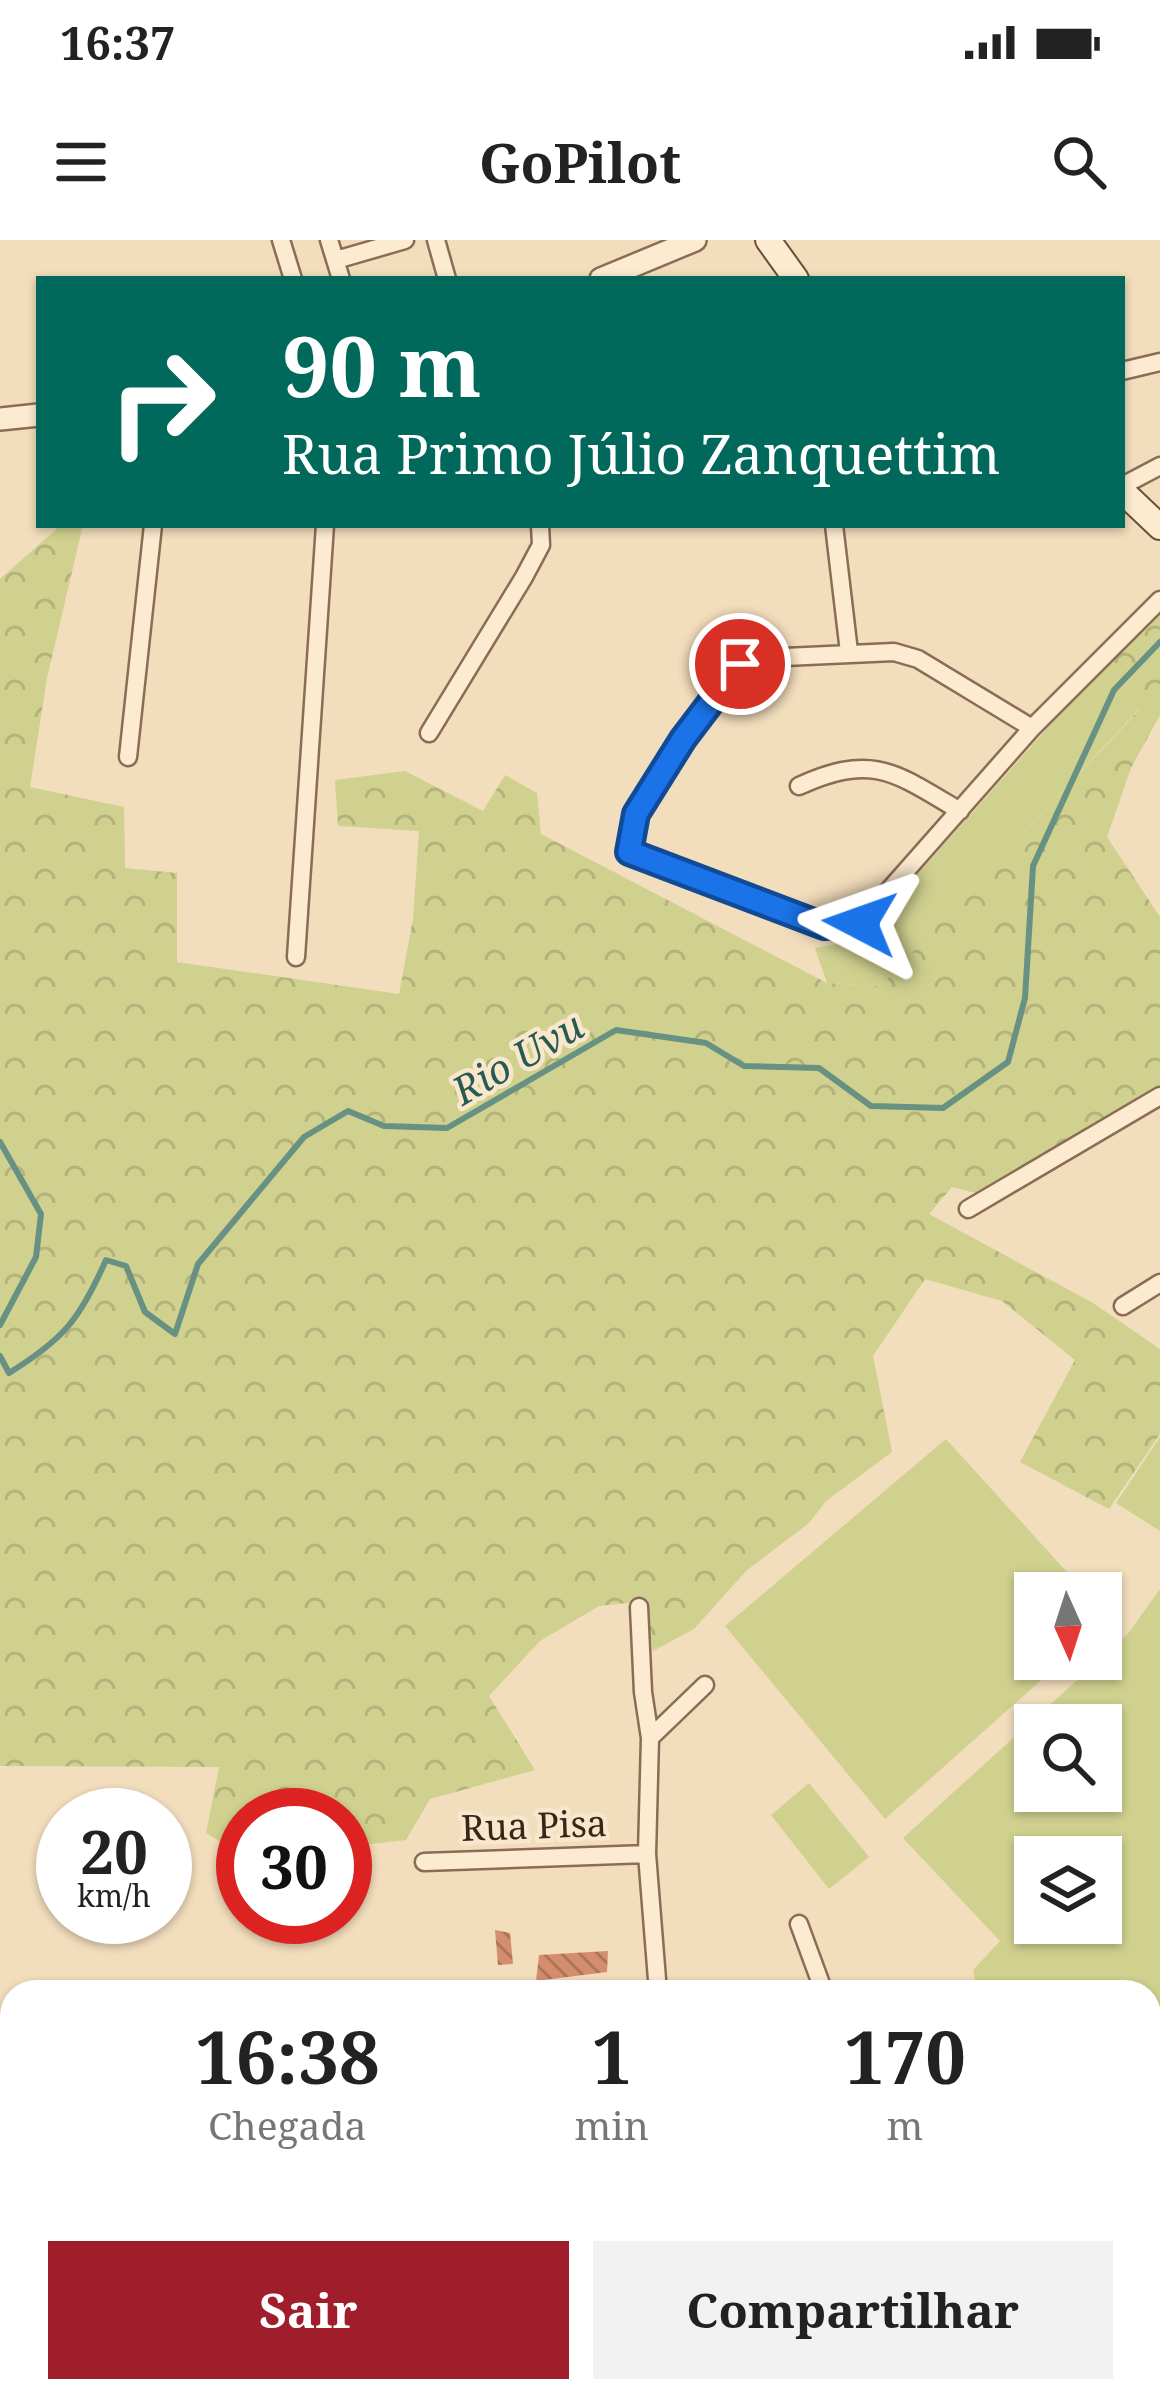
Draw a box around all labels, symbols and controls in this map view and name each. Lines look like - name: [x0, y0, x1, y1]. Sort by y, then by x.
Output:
- text: 16:37: [60, 12, 175, 73]
- text: GoPilot: [479, 125, 681, 199]
- icon: menu: [48, 129, 114, 195]
- icon: search: [1046, 129, 1112, 195]
- text: 90 m: [282, 307, 482, 422]
- icon: right: [84, 324, 240, 480]
- text: Rua Primo Júlio Zanquettim: [282, 416, 1000, 490]
- pin: [689, 613, 791, 715]
- icon: arrive: [707, 631, 773, 697]
- position arrow: [797, 860, 923, 986]
- water label: Rio Uvu: [441, 998, 592, 1116]
- north arrow: [1014, 1572, 1122, 1680]
- map controls: [1014, 1572, 1122, 1944]
- button: search: [1014, 1704, 1122, 1812]
- speed limit sign: 30: [216, 1788, 372, 1944]
- street label: Rua Pisa: [460, 1798, 608, 1852]
- text: 20: [80, 1810, 148, 1892]
- button: layers: [1014, 1836, 1122, 1944]
- text: km/h: [77, 1875, 151, 1916]
- text: 16:38: [195, 2007, 380, 2105]
- text: 1: [591, 2007, 632, 2105]
- text: 170: [844, 2007, 966, 2105]
- text: Chegada: [208, 2098, 366, 2151]
- text: min: [575, 2098, 649, 2151]
- text: m: [887, 2098, 923, 2151]
- button: Sair: [48, 2241, 569, 2379]
- button: Compartilhar: [593, 2241, 1113, 2379]

